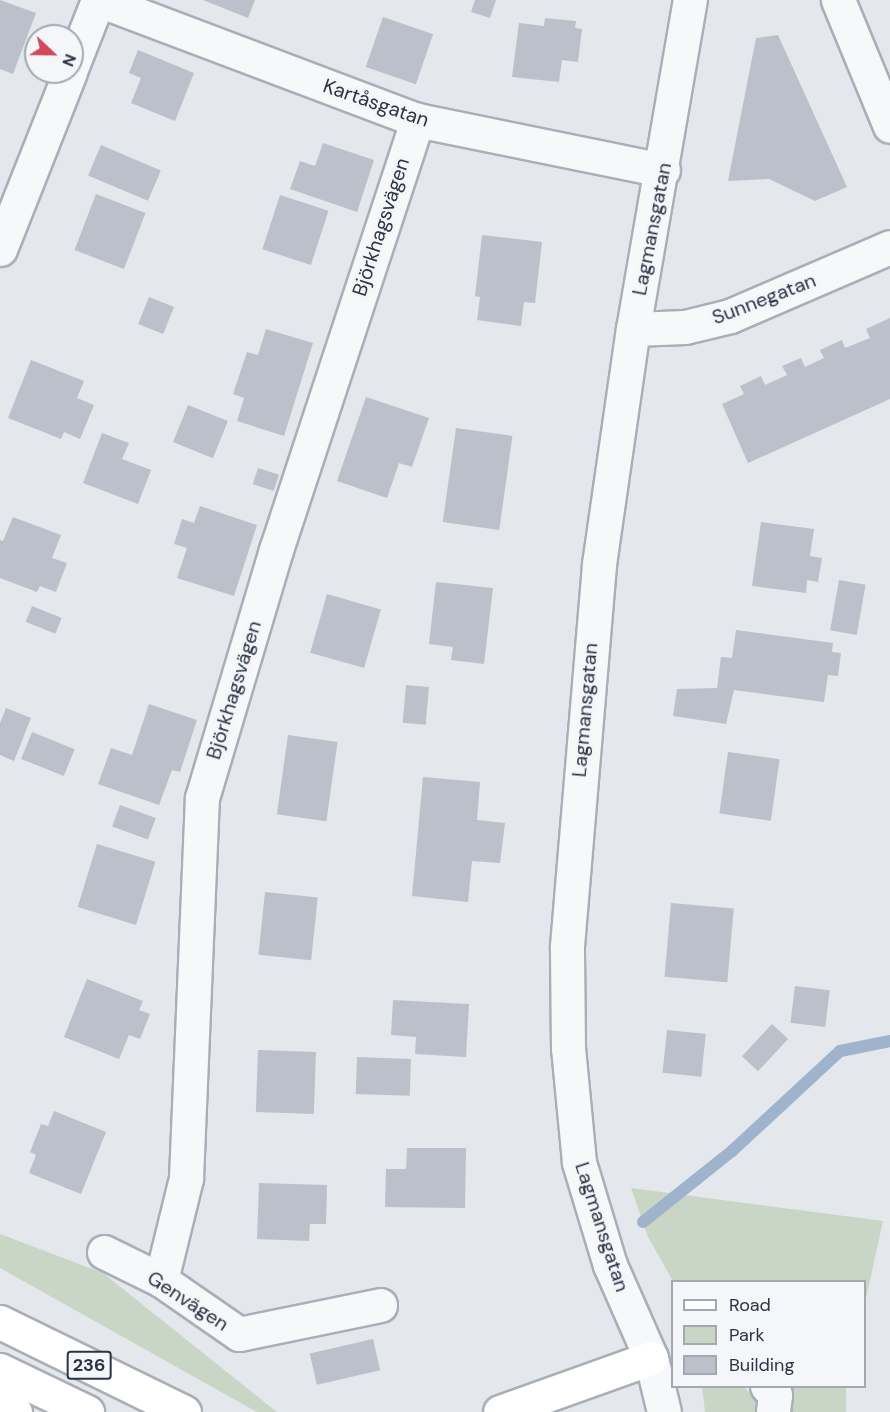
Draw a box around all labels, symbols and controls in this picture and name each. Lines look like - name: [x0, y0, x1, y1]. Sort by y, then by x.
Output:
- north arrow: [24, 24, 84, 84]
- text: N: [57, 51, 81, 70]
- street label: Kartåsgatan: [320, 74, 432, 132]
- street label: Björkhagsvägen: [347, 155, 415, 299]
- street label: Lagmansgatan: [627, 161, 677, 297]
- street label: Sunnegatan: [709, 268, 819, 330]
- street label: Björkhagsvägen: [201, 618, 267, 762]
- street label: Lagmansgatan: [567, 642, 603, 778]
- street label: Lagmansgatan: [570, 1159, 634, 1295]
- street label: Genvägen: [143, 1266, 233, 1336]
- legend: [671, 1280, 866, 1388]
- text: Road: [729, 1293, 771, 1317]
- text: Park: [729, 1323, 765, 1347]
- road number: 236: [66, 1350, 112, 1380]
- text: Building: [729, 1353, 794, 1377]

